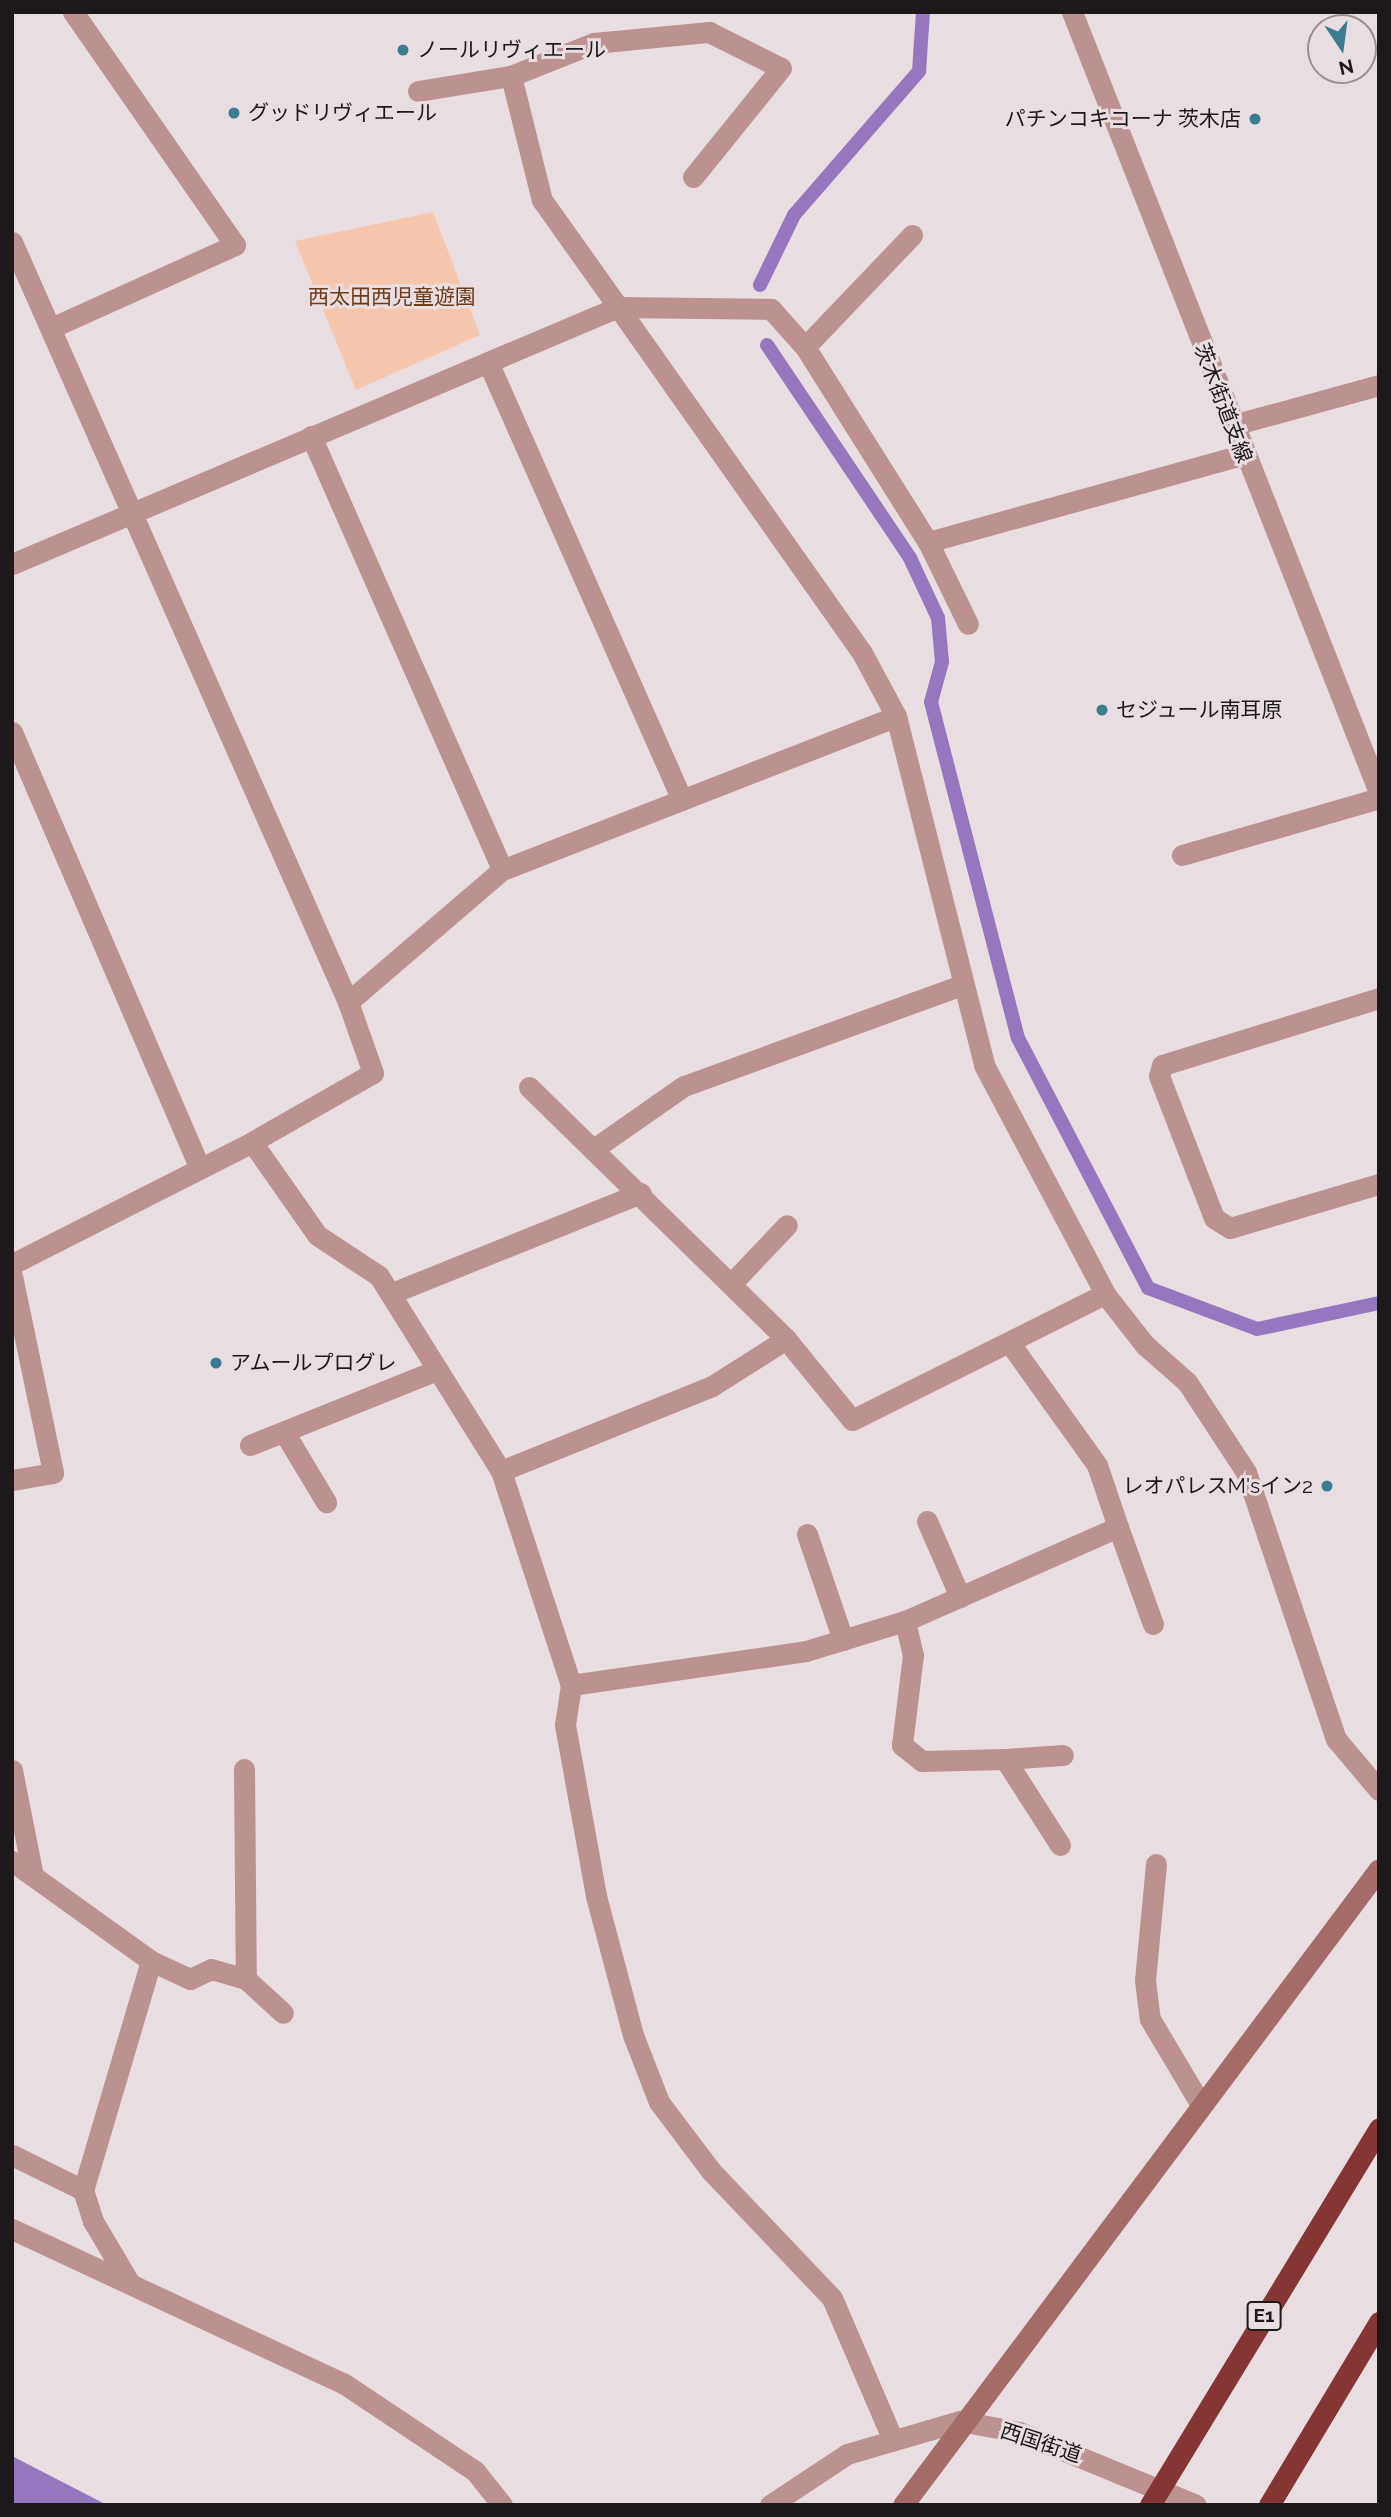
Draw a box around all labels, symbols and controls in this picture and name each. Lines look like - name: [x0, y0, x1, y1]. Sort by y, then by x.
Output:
- north arrow: [1307, 14, 1377, 84]
- place label: ノールリヴィエール: [417, 37, 606, 63]
- marker: ノールリヴィエール: [395, 42, 411, 58]
- text: N: [1337, 55, 1356, 80]
- place label: グッドリヴィエール: [248, 100, 437, 126]
- marker: グッドリヴィエール: [226, 105, 242, 121]
- place label: パチンコキコーナ 茨木店: [1005, 106, 1241, 132]
- marker: パチンコキコーナ 茨木店: [1247, 111, 1263, 127]
- park label: 西太田西児童遊園: [308, 284, 476, 310]
- street label: 茨木街道支線: [1189, 340, 1257, 466]
- place label: セジュール南耳原: [1116, 697, 1284, 723]
- marker: セジュール南耳原: [1094, 702, 1110, 718]
- place label: アムールプログレ: [230, 1350, 398, 1376]
- marker: アムールプログレ: [208, 1355, 224, 1371]
- place label: レオパレスM'sイン2: [1123, 1473, 1313, 1499]
- marker: レオパレスM'sイン2: [1319, 1478, 1335, 1494]
- road number: E1: [1246, 2300, 1282, 2332]
- street label: 西国街道: [997, 2418, 1085, 2468]

